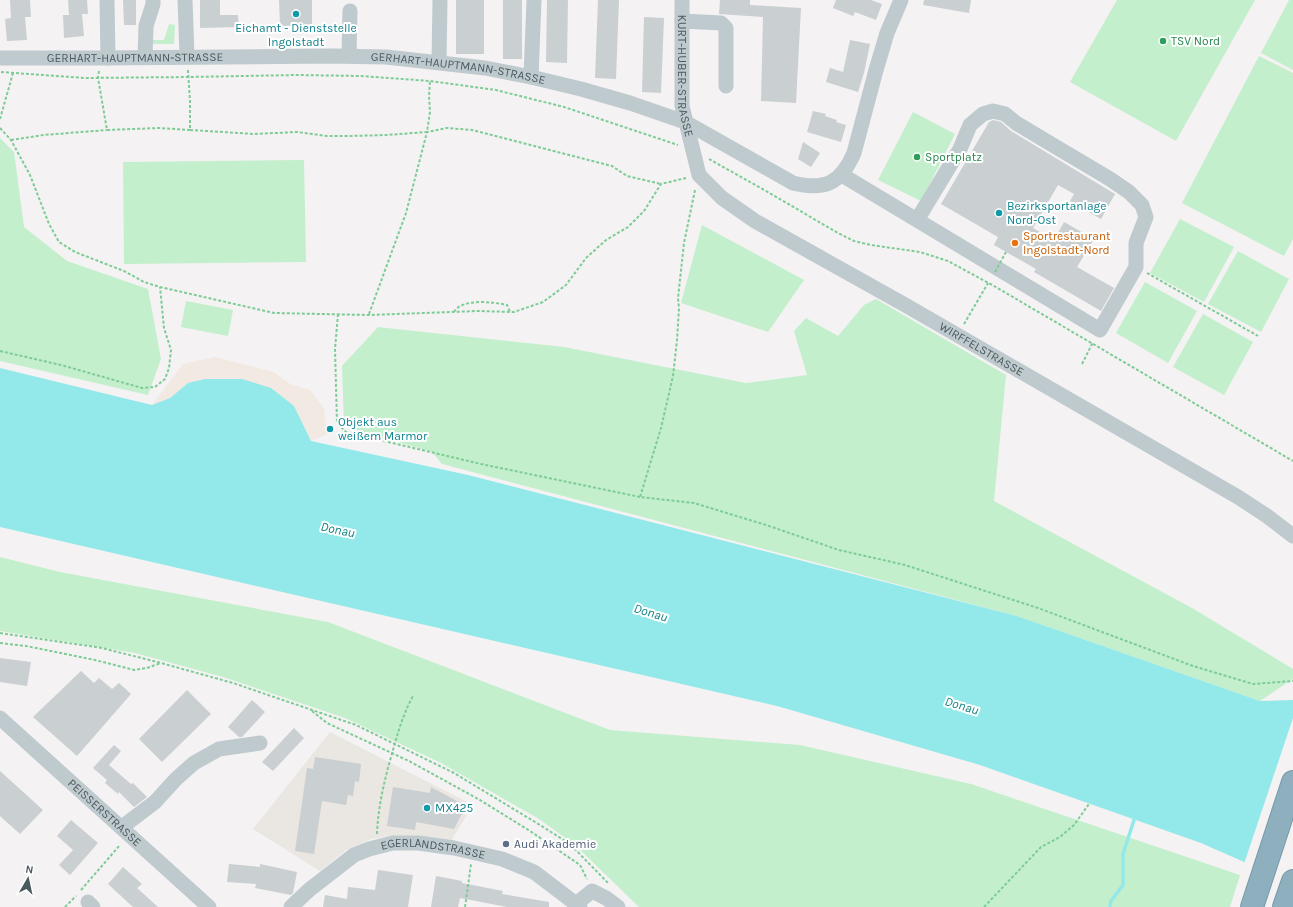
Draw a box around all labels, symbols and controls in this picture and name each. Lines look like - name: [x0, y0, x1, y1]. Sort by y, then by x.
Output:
- marker: Eichamt - Dienststelle Ingolstadt: [291, 9, 301, 19]
- street label: KURT-HUBER-STRASSE: [675, 14, 696, 138]
- place label: Eichamt - Dienststelle Ingolstadt: [235, 21, 357, 49]
- place label: TSV Nord: [1171, 34, 1220, 48]
- marker: TSV Nord: [1158, 36, 1168, 46]
- street label: GERHART-HAUPTMANN-STRASSE: [47, 50, 223, 65]
- street label: GERHART-HAUPTMANN-STRASSE: [371, 50, 547, 87]
- place label: Sportplatz: [925, 150, 982, 164]
- marker: Sportplatz: [912, 152, 922, 162]
- place label: Bezirksportanlage Nord-Ost: [1007, 199, 1106, 227]
- marker: Bezirksportanlage Nord-Ost: [994, 208, 1004, 218]
- place label: Sportrestaurant Ingolstadt-Nord: [1023, 229, 1111, 257]
- marker: Sportrestaurant Ingolstadt-Nord: [1010, 238, 1020, 248]
- street label: WIRFFELSTRASSE: [937, 319, 1026, 379]
- place label: Objekt aus weißem Marmor: [338, 415, 428, 443]
- marker: Objekt aus weißem Marmor: [325, 424, 335, 434]
- water label: Donau: [319, 519, 356, 540]
- water label: Donau: [632, 600, 670, 625]
- water label: Donau: [943, 693, 981, 718]
- street label: PEISSERSTRASSE: [65, 776, 144, 849]
- place label: MX425: [435, 801, 474, 815]
- marker: MX425: [422, 803, 432, 813]
- street label: EGERLANDSTRASSE: [379, 836, 487, 862]
- place label: Audi Akademie: [514, 837, 596, 851]
- marker: Audi Akademie: [501, 839, 511, 849]
- north arrow: [8, 859, 48, 899]
- text: N: [25, 863, 34, 877]

